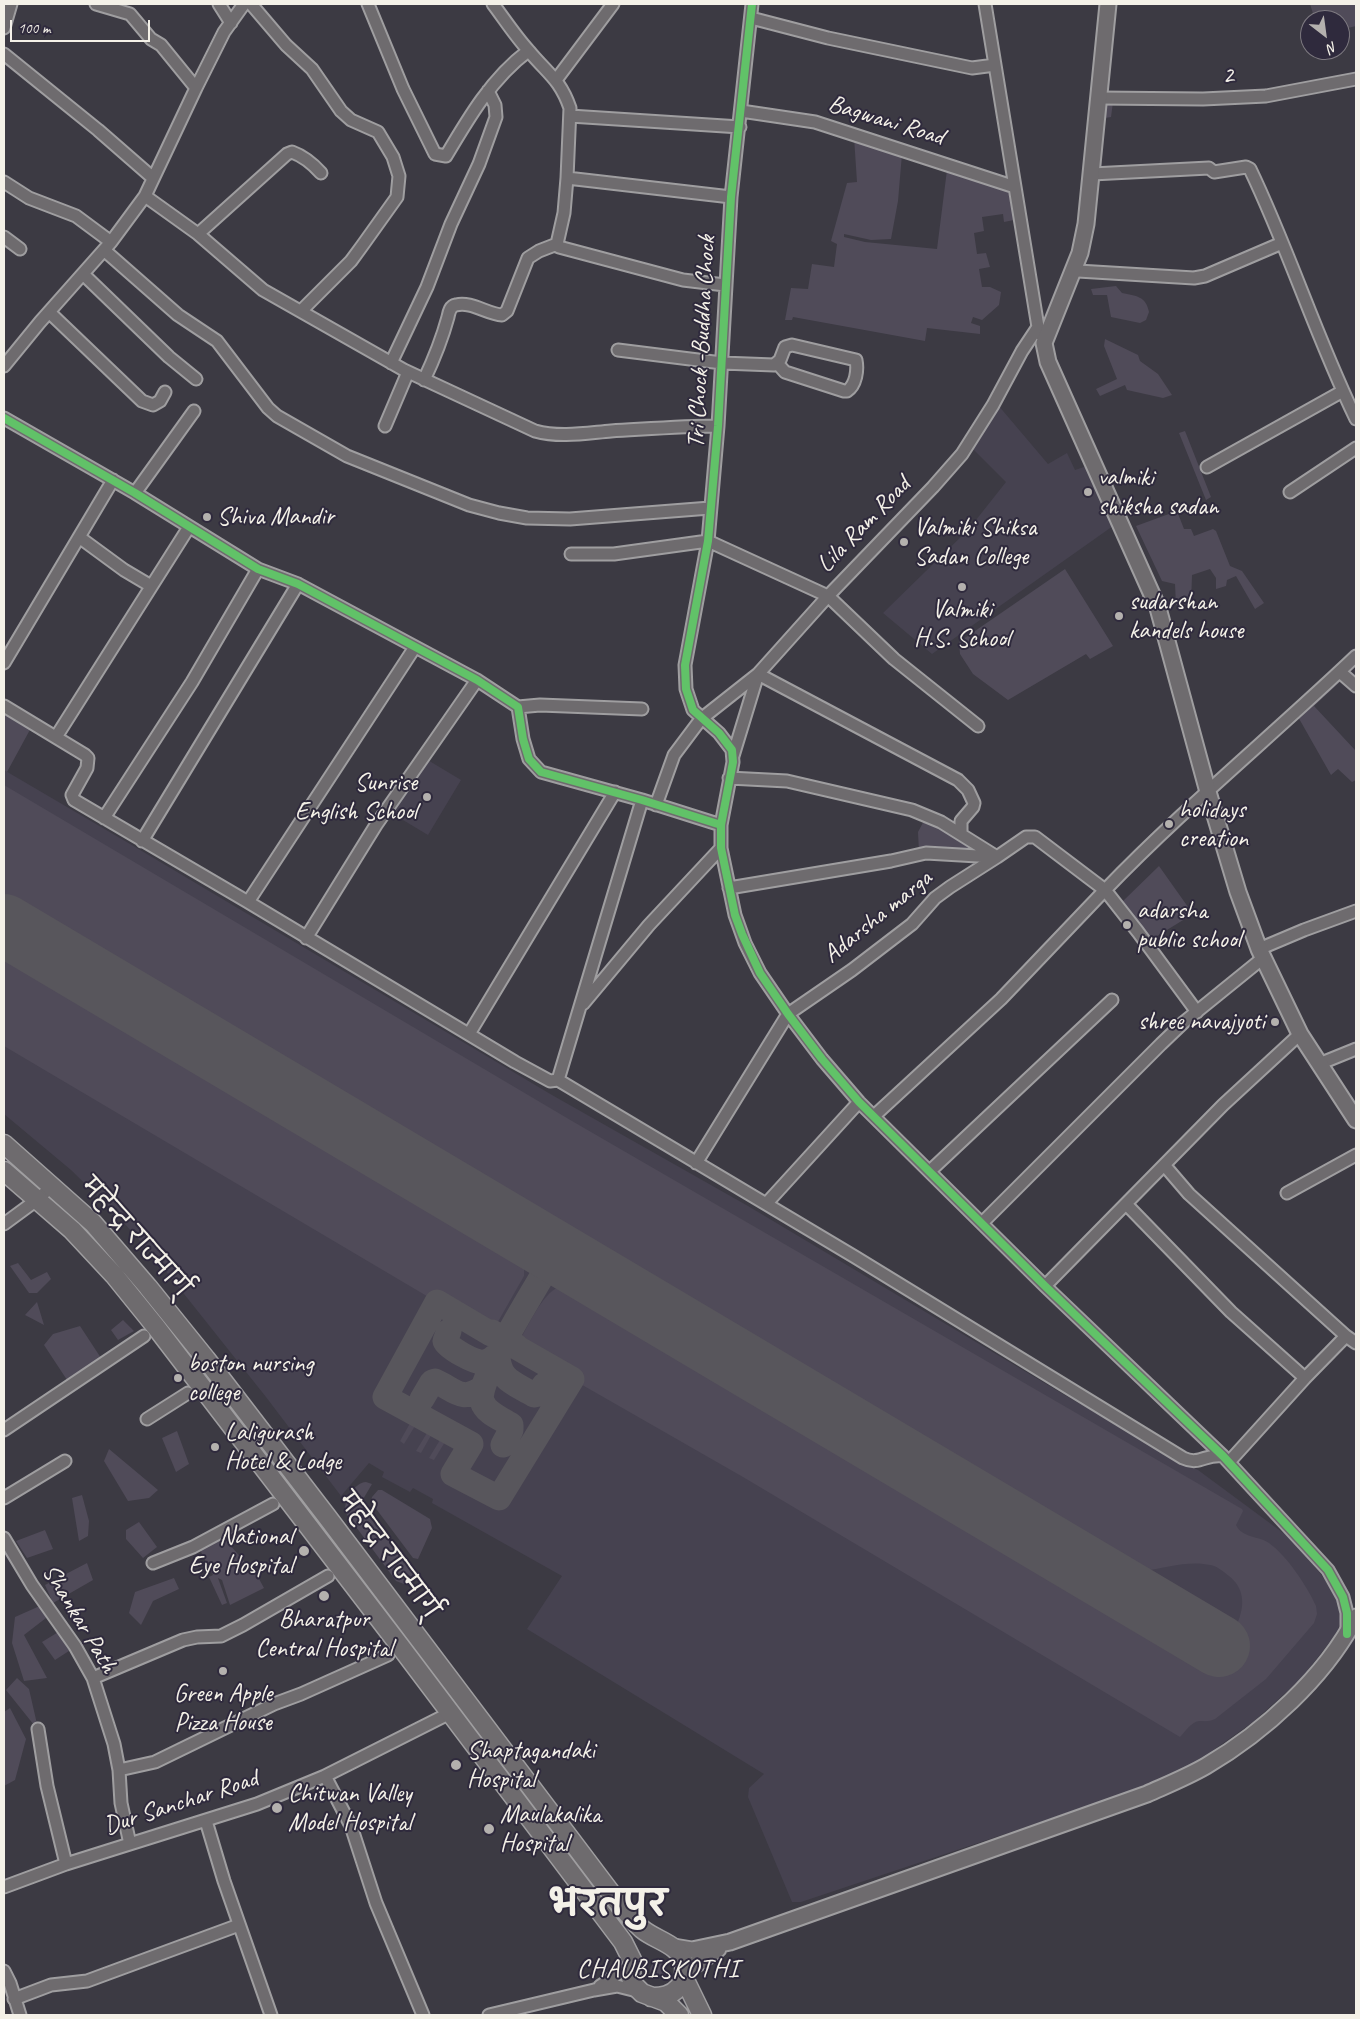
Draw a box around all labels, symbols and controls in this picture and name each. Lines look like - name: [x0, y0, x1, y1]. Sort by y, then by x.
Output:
- scale bar: [12, 10, 152, 42]
- north arrow: [1300, 10, 1350, 60]
- text: 100 m: [18, 19, 50, 38]
- text: N: [1324, 38, 1340, 57]
- street label: 2: [1222, 61, 1234, 91]
- street label: Bagwani Road: [824, 89, 948, 153]
- street label: Tri Chock -Buddha Chock: [681, 235, 723, 449]
- place label: valmiki shiksha sadan: [1098, 463, 1218, 522]
- street label: Lila Ram Road: [811, 471, 917, 579]
- marker: valmiki shiksha sadan: [1082, 486, 1094, 498]
- place label: Shiva Mandir: [217, 502, 334, 532]
- marker: Shiva Mandir: [201, 511, 213, 523]
- place label: Valmiki Shiksa Sadan College: [914, 513, 1037, 572]
- marker: Valmiki Shiksa Sadan College: [898, 536, 910, 548]
- marker: Valmiki H.S. School: [956, 581, 968, 593]
- place label: sudarshan kandels house: [1129, 587, 1243, 646]
- place label: Valmiki H.S. School: [914, 595, 1010, 654]
- marker: sudarshan kandels house: [1113, 610, 1125, 622]
- place label: Sunrise English School: [295, 768, 417, 827]
- marker: Sunrise English School: [421, 791, 433, 803]
- place label: holidays creation: [1179, 795, 1248, 854]
- marker: holidays creation: [1163, 818, 1175, 830]
- street label: Adarsha marga: [818, 864, 938, 970]
- place label: adarsha public school: [1137, 896, 1241, 955]
- marker: adarsha public school: [1121, 919, 1133, 931]
- place label: shree navajyoti: [1138, 1007, 1265, 1037]
- marker: shree navajyoti: [1269, 1016, 1281, 1028]
- street label: महेन्द्र राज्मार्ग्: [73, 1172, 197, 1304]
- place label: boston nursing college: [188, 1349, 313, 1408]
- marker: boston nursing college: [172, 1372, 184, 1384]
- place label: Laligurash Hotel & Lodge: [225, 1418, 341, 1477]
- marker: Laligurash Hotel & Lodge: [209, 1441, 221, 1453]
- street label: महेन्द्र राज्मार्ग्: [331, 1487, 445, 1625]
- place label: National Eye Hospital: [189, 1522, 293, 1581]
- marker: National Eye Hospital: [297, 1544, 311, 1558]
- street label: Shankar Path: [35, 1559, 123, 1679]
- marker: Bharatpur Central Hospital: [317, 1589, 331, 1603]
- place label: Bharatpur Central Hospital: [255, 1605, 393, 1664]
- marker: Green Apple Pizza House: [217, 1665, 229, 1677]
- place label: Green Apple Pizza House: [174, 1679, 272, 1738]
- place label: Shaptagandaki Hospital: [467, 1736, 595, 1795]
- marker: Shaptagandaki Hospital: [449, 1758, 463, 1772]
- street label: Dur Sanchar Road: [100, 1764, 262, 1842]
- place label: Chitwan Valley Model Hospital: [288, 1779, 412, 1838]
- place label: Maulakalika Hospital: [500, 1800, 601, 1859]
- marker: Chitwan Valley Model Hospital: [270, 1801, 284, 1815]
- marker: Maulakalika Hospital: [482, 1822, 496, 1836]
- district label: भरतपुर: [549, 1885, 667, 1927]
- district label: CHAUBISKOTHI: [575, 1954, 741, 1986]

